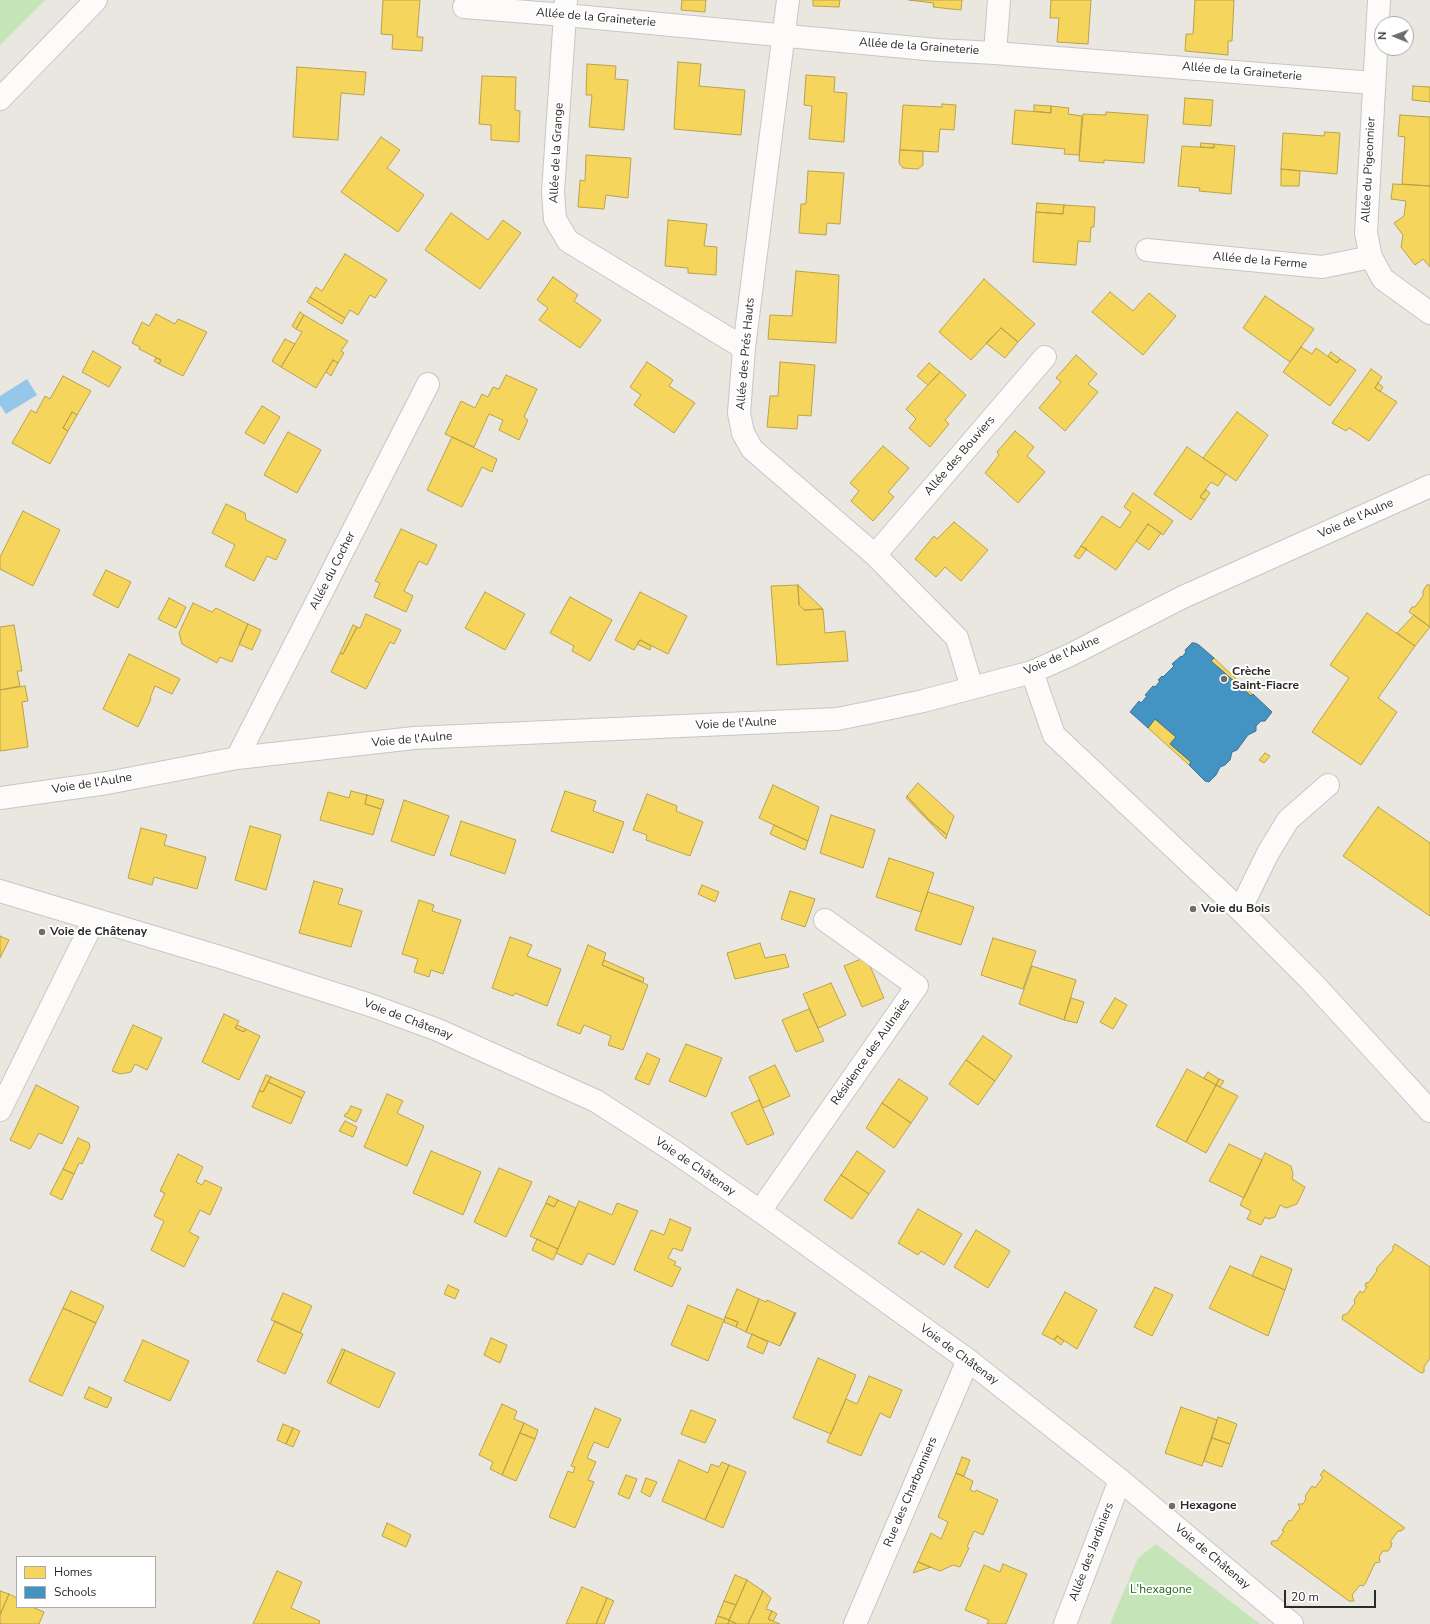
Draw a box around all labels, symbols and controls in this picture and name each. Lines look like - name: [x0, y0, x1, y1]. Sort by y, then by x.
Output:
- street label: Allée de la Graineterie: [535, 6, 657, 30]
- north arrow: [1374, 16, 1414, 56]
- text: N: [1375, 32, 1390, 40]
- street label: Allée de la Graineterie: [858, 36, 980, 58]
- street label: Allée de la Graineterie: [1181, 60, 1303, 84]
- street label: Allée de la Grange: [547, 102, 567, 204]
- street label: Allée du Pigeonnier: [1359, 117, 1379, 223]
- street label: Allée de la Ferme: [1212, 250, 1308, 272]
- street label: Allée des Prés Hauts: [734, 297, 758, 411]
- street label: Allée des Bouviers: [922, 413, 998, 499]
- street label: Voie de l'Aulne: [1316, 496, 1396, 542]
- street label: Allée du Cocher: [307, 529, 359, 613]
- street label: Voie de l'Aulne: [1022, 633, 1102, 679]
- place label: Crèche Saint-Fiacre: [1232, 665, 1299, 693]
- marker: Crèche Saint-Fiacre: [1219, 674, 1229, 684]
- street label: Voie de l'Aulne: [695, 715, 777, 733]
- street label: Voie de l'Aulne: [371, 729, 453, 751]
- street label: Voie de l'Aulne: [51, 771, 133, 797]
- place label: Voie du Bois: [1201, 902, 1270, 916]
- marker: Voie du Bois: [1188, 904, 1198, 914]
- place label: Voie de Châtenay: [50, 925, 147, 939]
- marker: Voie de Châtenay: [37, 927, 47, 937]
- street label: Voie de Châtenay: [362, 996, 454, 1044]
- street label: Résidence des Aulnaies: [829, 996, 913, 1108]
- street label: Voie de Châtenay: [652, 1135, 738, 1199]
- street label: Voie de Châtenay: [917, 1322, 1001, 1388]
- street label: Rue des Charbonniers: [881, 1435, 941, 1549]
- place label: Hexagone: [1180, 1499, 1237, 1513]
- street label: Allée des Jardiniers: [1067, 1501, 1117, 1603]
- marker: Hexagone: [1167, 1501, 1177, 1511]
- street label: Voie de Châtenay: [1171, 1521, 1253, 1593]
- legend: [16, 1556, 156, 1608]
- text: Homes: [54, 1564, 92, 1580]
- scale bar: [1286, 1582, 1378, 1608]
- park label: L'hexagone: [1130, 1583, 1192, 1597]
- text: Schools: [54, 1584, 96, 1600]
- text: 20 m: [1291, 1589, 1319, 1605]

